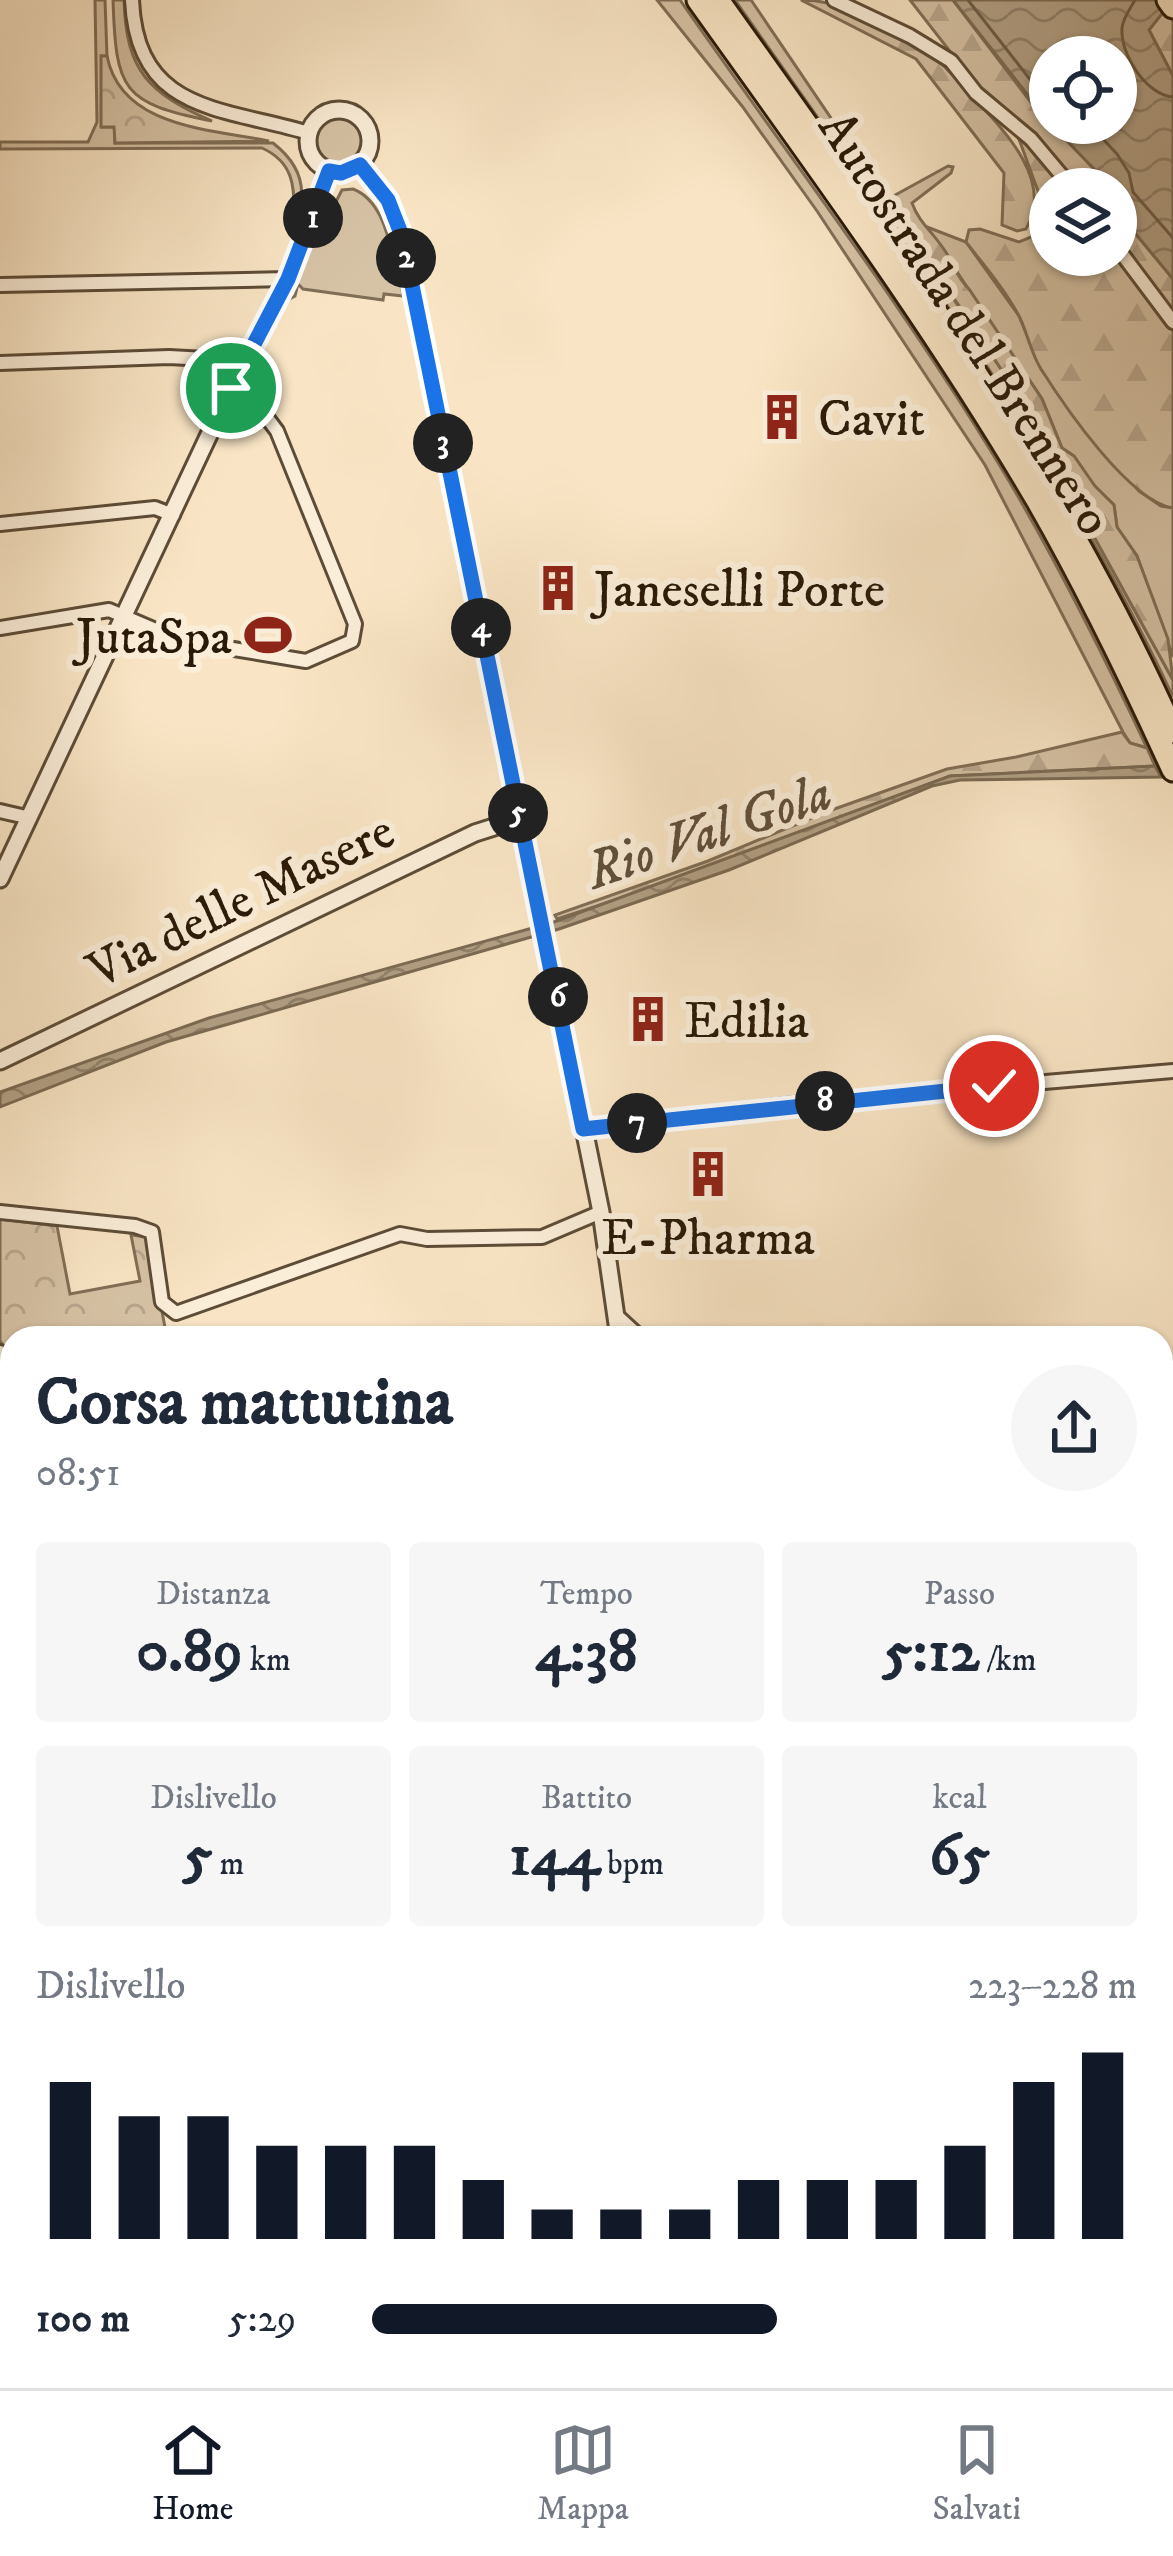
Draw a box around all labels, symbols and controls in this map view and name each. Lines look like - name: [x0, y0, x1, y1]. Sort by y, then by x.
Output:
- map controls: [1029, 36, 1137, 276]
- button: locate: [1029, 36, 1137, 144]
- street label: Autostrada del Brennero: [803, 99, 1126, 548]
- button: layers: [1029, 168, 1137, 276]
- pin: 1: [283, 188, 343, 248]
- text: 1: [307, 197, 319, 238]
- pin: 2: [376, 228, 436, 288]
- text: 2: [398, 237, 414, 278]
- pin: [180, 337, 282, 439]
- icon: arrive: [198, 355, 264, 421]
- place label: Cavit: [818, 388, 925, 452]
- building icon: Cavit: [757, 392, 807, 442]
- pin: 3: [413, 413, 473, 473]
- text: 3: [437, 422, 449, 463]
- place label: Janeselli Porte: [590, 559, 885, 623]
- building icon: Janeselli Porte: [533, 563, 583, 613]
- pin: 4: [451, 598, 511, 658]
- place label: JutaSpa: [72, 606, 232, 670]
- text: 4: [472, 607, 491, 648]
- sports icon: JutaSpa: [243, 610, 293, 660]
- water label: Rio Val Gola: [576, 760, 841, 907]
- pin: 5: [488, 783, 548, 843]
- text: 5: [510, 792, 526, 833]
- street label: Via delle Masere: [77, 800, 405, 1004]
- pin: 6: [528, 967, 588, 1027]
- text: 6: [549, 976, 567, 1017]
- place label: Edilia: [684, 990, 809, 1054]
- building icon: Edilia: [623, 994, 673, 1044]
- pin: [943, 1035, 1045, 1137]
- icon: check: [961, 1053, 1027, 1119]
- pin: 8: [795, 1071, 855, 1131]
- text: 8: [817, 1080, 833, 1121]
- pin: 7: [607, 1093, 667, 1153]
- text: 7: [628, 1102, 646, 1143]
- building icon: E-Pharma: [683, 1149, 733, 1199]
- place label: E-Pharma: [601, 1207, 815, 1271]
- text: Corsa mattutina: [36, 1363, 453, 1445]
- button: share: [1011, 1365, 1137, 1491]
- text: 08:51: [36, 1449, 120, 1498]
- text: Distanza: [156, 1574, 271, 1615]
- text: Tempo: [540, 1574, 633, 1615]
- text: Passo: [924, 1574, 995, 1615]
- text: 0.89: [136, 1615, 243, 1690]
- text: 4:38: [535, 1615, 638, 1690]
- text: 5:12: [882, 1615, 979, 1690]
- text: km: [243, 1640, 291, 1681]
- text: /km: [979, 1640, 1037, 1681]
- text: Dislivello: [150, 1778, 277, 1819]
- text: Battito: [541, 1778, 632, 1819]
- text: kcal: [932, 1778, 987, 1819]
- text: 5: [183, 1819, 212, 1894]
- text: 144: [509, 1819, 600, 1894]
- text: 65: [929, 1819, 990, 1894]
- text: m: [212, 1844, 244, 1885]
- text: bpm: [600, 1844, 664, 1885]
- text: Dislivello: [36, 1962, 185, 2011]
- text: 223–228 m: [968, 1962, 1137, 2011]
- text: 100 m: [36, 2295, 130, 2344]
- text: 5:29: [228, 2295, 296, 2344]
- tab: Home: [152, 2417, 234, 2530]
- tab: Mappa: [537, 2417, 629, 2530]
- tab: Salvati: [932, 2417, 1021, 2530]

